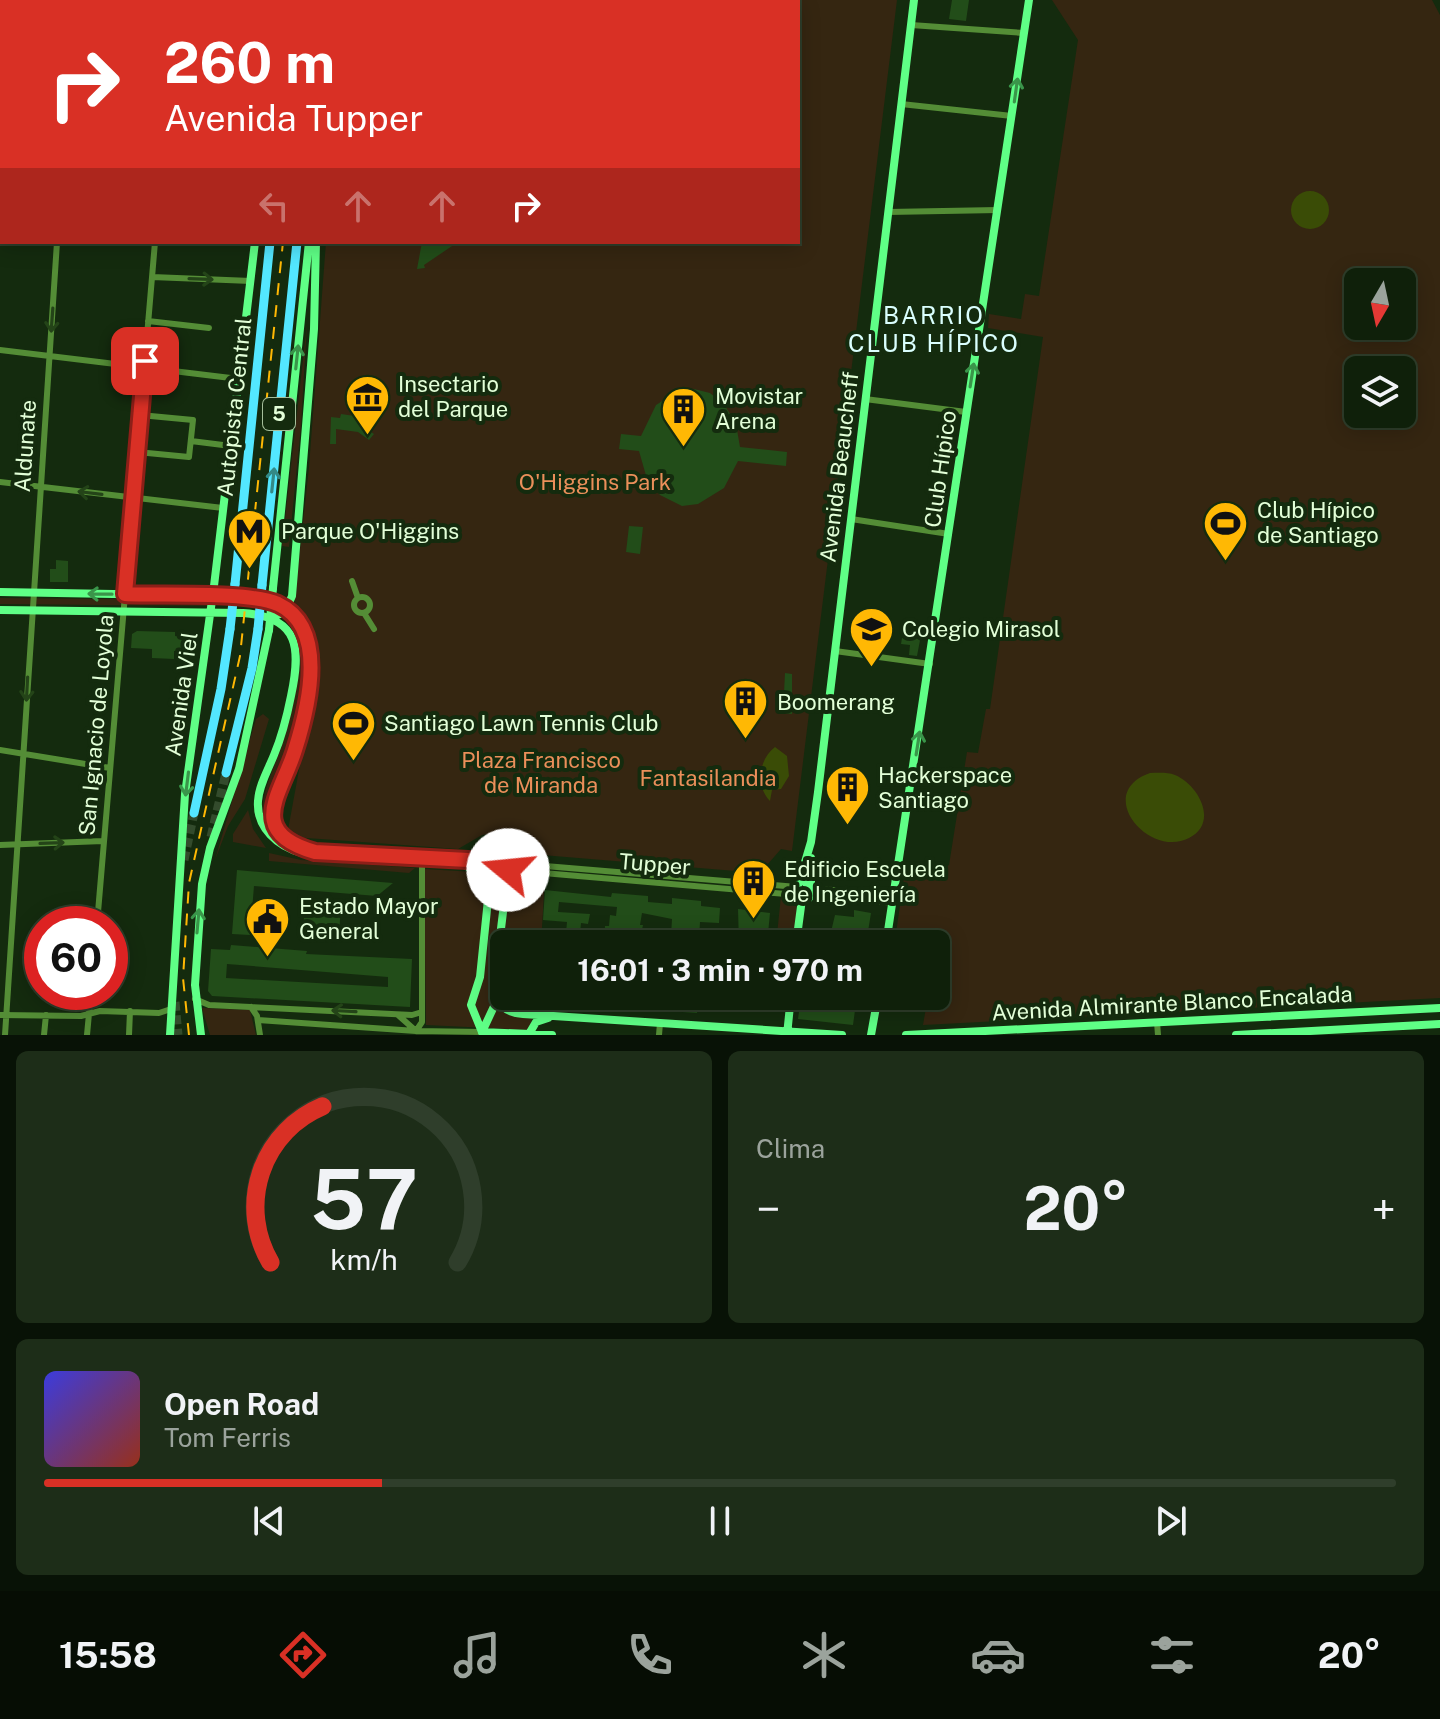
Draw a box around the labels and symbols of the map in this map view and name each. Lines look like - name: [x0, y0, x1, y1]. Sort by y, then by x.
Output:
- one-way arrow: [1009, 78, 1024, 103]
- north arrow: [1344, 268, 1416, 340]
- one-way arrow: [187, 271, 214, 287]
- district label: BARRIO CLUB HÍPICO: [848, 301, 1020, 357]
- one-way arrow: [44, 306, 59, 333]
- street label: Autopista Central: [212, 316, 256, 498]
- pin: [111, 327, 179, 395]
- one-way arrow: [290, 345, 305, 370]
- one-way arrow: [965, 362, 980, 388]
- street label: Avenida Beaucheff: [814, 370, 864, 564]
- place label: Insectario del Parque: [398, 371, 508, 422]
- museum icon: Insectario del Parque: [343, 373, 391, 436]
- place label: Movistar Arena: [715, 383, 803, 434]
- building icon: Movistar Arena: [660, 385, 708, 448]
- road number: 5: [263, 398, 295, 430]
- street label: Aldunate: [9, 399, 41, 493]
- street label: Club Hípico: [919, 409, 961, 529]
- one-way arrow: [265, 467, 280, 494]
- park label: O'Higgins Park: [519, 469, 671, 495]
- one-way arrow: [78, 485, 103, 500]
- place label: Club Hípico de Santiago: [1257, 497, 1379, 548]
- sports icon: Club Hípico de Santiago: [1202, 499, 1250, 562]
- metro station icon: Parque O'Higgins: [226, 507, 274, 570]
- place label: Parque O'Higgins: [281, 518, 459, 544]
- one-way arrow: [87, 586, 114, 601]
- school or university icon: Colegio Mirasol: [847, 605, 895, 668]
- street label: San Ignacio de Loyola: [73, 613, 119, 837]
- place label: Colegio Mirasol: [902, 616, 1060, 642]
- street label: Avenida Viel: [159, 630, 203, 758]
- one-way arrow: [19, 675, 34, 702]
- building icon: Boomerang: [722, 678, 770, 741]
- place label: Boomerang: [777, 689, 895, 715]
- sports icon: Santiago Lawn Tennis Club: [329, 699, 377, 762]
- place label: Santiago Lawn Tennis Club: [384, 710, 658, 736]
- one-way arrow: [911, 730, 926, 756]
- park label: Plaza Francisco de Miranda: [461, 747, 621, 798]
- place label: Hackerspace Santiago: [878, 762, 1012, 813]
- building icon: Hackerspace Santiago: [823, 764, 871, 827]
- park label: Fantasilandia: [640, 765, 776, 791]
- one-way arrow: [179, 770, 194, 797]
- position arrow: [466, 828, 550, 912]
- one-way arrow: [38, 836, 65, 851]
- street label: Tupper: [618, 848, 692, 880]
- place label: Edificio Escuela de Ingeniería: [784, 856, 946, 907]
- building icon: Edificio Escuela de Ingeniería: [729, 858, 777, 921]
- place label: Estado Mayor General: [299, 893, 439, 944]
- public building icon: Estado Mayor General: [244, 895, 292, 958]
- speed limit sign: 60: [24, 906, 128, 1010]
- one-way arrow: [191, 908, 206, 935]
- street label: Avenida Almirante Blanco Encalada: [991, 981, 1353, 1025]
- one-way arrow: [331, 1004, 358, 1019]

